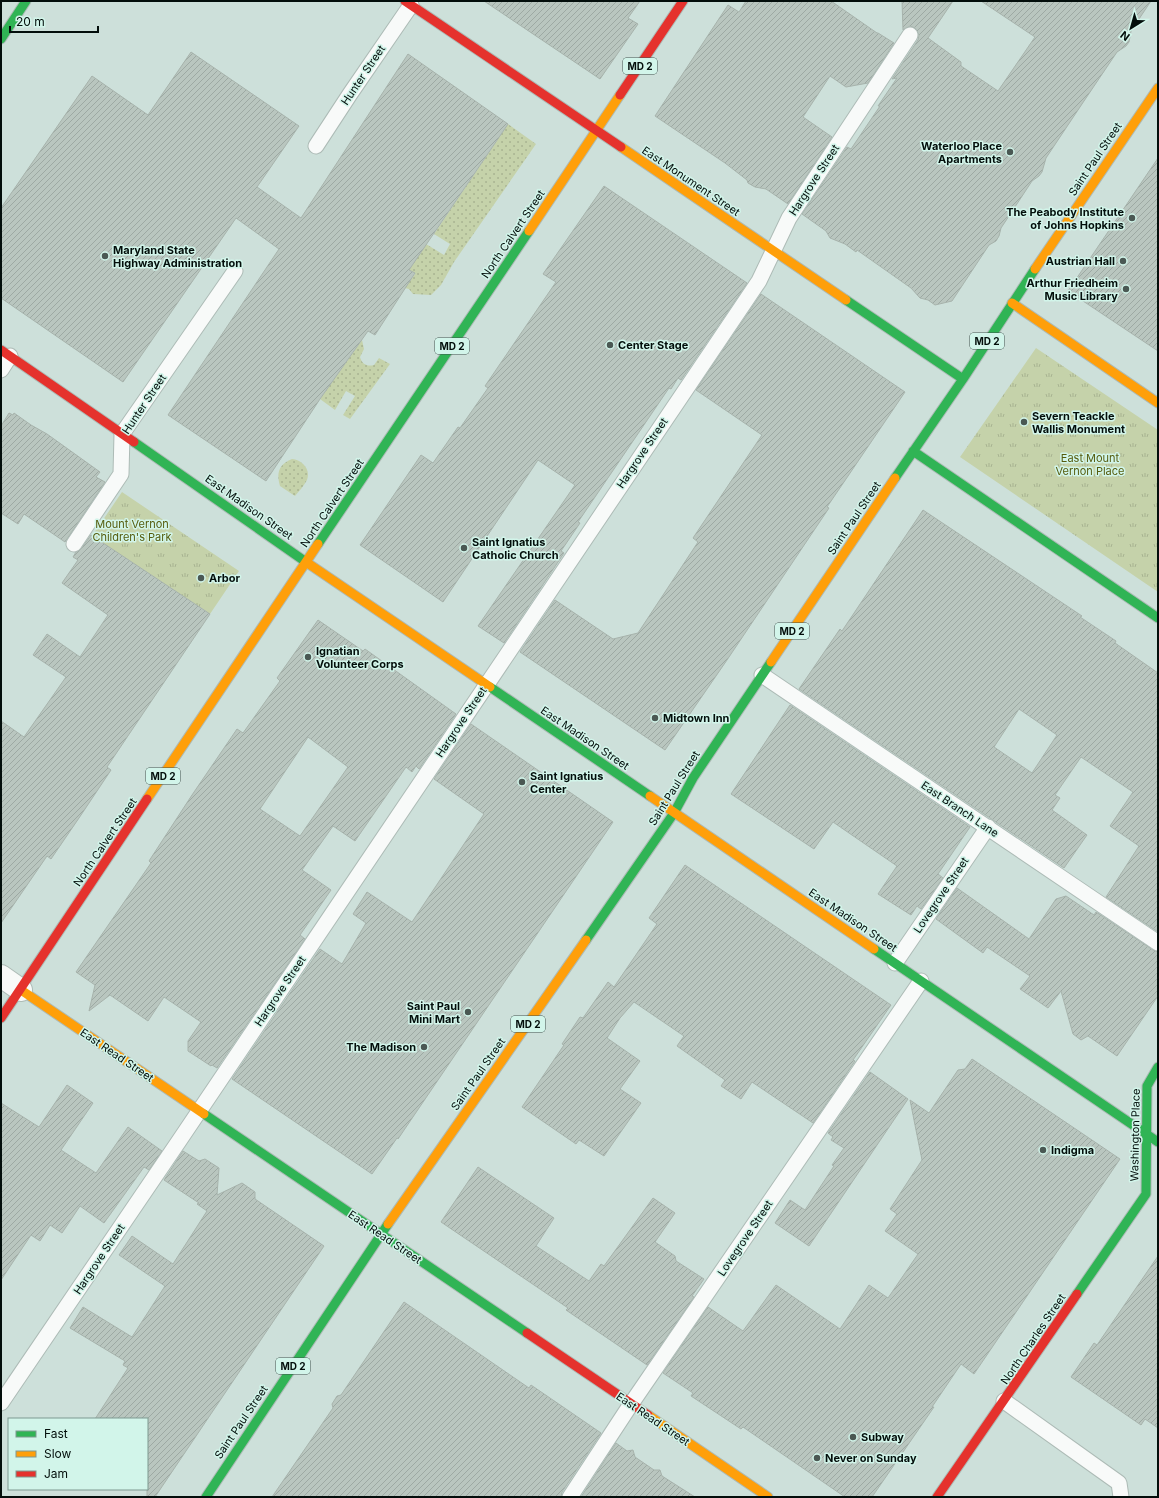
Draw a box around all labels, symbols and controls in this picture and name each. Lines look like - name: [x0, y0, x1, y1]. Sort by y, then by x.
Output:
- scale bar: [10, 8, 98, 34]
- north arrow: [1111, 8, 1151, 48]
- text: 20 m: [16, 14, 45, 29]
- text: N: [1117, 28, 1133, 44]
- street label: Hunter Street: [338, 42, 388, 108]
- road number: MD 2: [623, 58, 657, 74]
- street label: Saint Paul Street: [1065, 119, 1125, 198]
- place label: Waterloo Place Apartments: [921, 139, 1002, 166]
- street label: Hargrove Street: [786, 142, 842, 218]
- street label: East Monument Street: [639, 143, 743, 219]
- marker: Waterloo Place Apartments: [1005, 147, 1015, 157]
- street label: North Calvert Street: [478, 187, 548, 281]
- place label: The Peabody Institute of Johns Hopkins: [1006, 205, 1124, 232]
- marker: The Peabody Institute of Johns Hopkins: [1127, 213, 1137, 223]
- place label: Maryland State Highway Administration: [113, 243, 242, 270]
- marker: Maryland State Highway Administration: [100, 251, 110, 261]
- place label: Austrian Hall: [1046, 254, 1115, 268]
- marker: Austrian Hall: [1118, 256, 1128, 266]
- place label: Arthur Friedheim Music Library: [1027, 276, 1118, 303]
- marker: Arthur Friedheim Music Library: [1121, 284, 1131, 294]
- road number: MD 2: [970, 333, 1004, 349]
- road number: MD 2: [435, 338, 469, 354]
- place label: Center Stage: [618, 338, 689, 352]
- marker: Center Stage: [605, 340, 615, 350]
- street label: Hunter Street: [119, 371, 169, 437]
- place label: Severn Teackle Wallis Monument: [1032, 409, 1125, 436]
- street label: Hargrove Street: [613, 415, 671, 491]
- marker: Severn Teackle Wallis Monument: [1019, 417, 1029, 427]
- park label: East Mount Vernon Place: [1055, 451, 1125, 478]
- street label: North Calvert Street: [297, 456, 367, 550]
- street label: East Madison Street: [202, 471, 296, 543]
- street label: Saint Paul Street: [824, 478, 884, 557]
- park label: Mount Vernon Children's Park: [92, 517, 172, 544]
- place label: Saint Ignatius Catholic Church: [472, 535, 559, 562]
- marker: Saint Ignatius Catholic Church: [459, 543, 469, 553]
- place label: Arbor: [209, 571, 241, 585]
- marker: Arbor: [196, 573, 206, 583]
- road number: MD 2: [775, 623, 809, 639]
- place label: Ignatian Volunteer Corps: [316, 644, 404, 671]
- marker: Ignatian Volunteer Corps: [303, 652, 313, 662]
- street label: Hargrove Street: [432, 684, 490, 760]
- street label: East Madison Street: [538, 703, 632, 773]
- place label: Midtown Inn: [663, 711, 730, 725]
- marker: Midtown Inn: [650, 713, 660, 723]
- street label: Saint Paul Street: [645, 748, 703, 828]
- road number: MD 2: [146, 768, 180, 784]
- place label: Saint Ignatius Center: [530, 769, 603, 796]
- marker: Saint Ignatius Center: [517, 777, 527, 787]
- street label: East Branch Lane: [919, 778, 1001, 840]
- street label: North Calvert Street: [70, 795, 140, 889]
- street label: Lovegrove Street: [910, 854, 972, 936]
- street label: East Madison Street: [806, 885, 900, 955]
- street label: Hargrove Street: [251, 953, 309, 1029]
- place label: Saint Paul Mini Mart: [407, 999, 460, 1026]
- marker: Saint Paul Mini Mart: [463, 1007, 473, 1017]
- road number: MD 2: [511, 1016, 545, 1032]
- street label: East Read Street: [78, 1025, 157, 1085]
- street label: Saint Paul Street: [448, 1035, 509, 1113]
- place label: The Madison: [346, 1040, 416, 1054]
- marker: The Madison: [419, 1042, 429, 1052]
- street label: Washington Place: [1127, 1088, 1143, 1182]
- place label: Indigma: [1051, 1143, 1094, 1157]
- marker: Indigma: [1038, 1145, 1048, 1155]
- street label: Lovegrove Street: [714, 1197, 776, 1279]
- street label: East Read Street: [346, 1207, 425, 1267]
- street label: Hargrove Street: [70, 1221, 128, 1297]
- street label: North Charles Street: [997, 1291, 1069, 1387]
- road number: MD 2: [276, 1358, 310, 1374]
- street label: Saint Paul Street: [211, 1382, 271, 1461]
- street label: East Read Street: [614, 1389, 693, 1449]
- legend: [8, 1418, 148, 1490]
- text: Fast: [44, 1426, 68, 1441]
- place label: Subway: [861, 1430, 904, 1444]
- marker: Subway: [848, 1432, 858, 1442]
- text: Slow: [44, 1446, 72, 1461]
- place label: Never on Sunday: [825, 1451, 917, 1465]
- marker: Never on Sunday: [812, 1453, 822, 1463]
- text: Jam: [44, 1466, 68, 1481]

